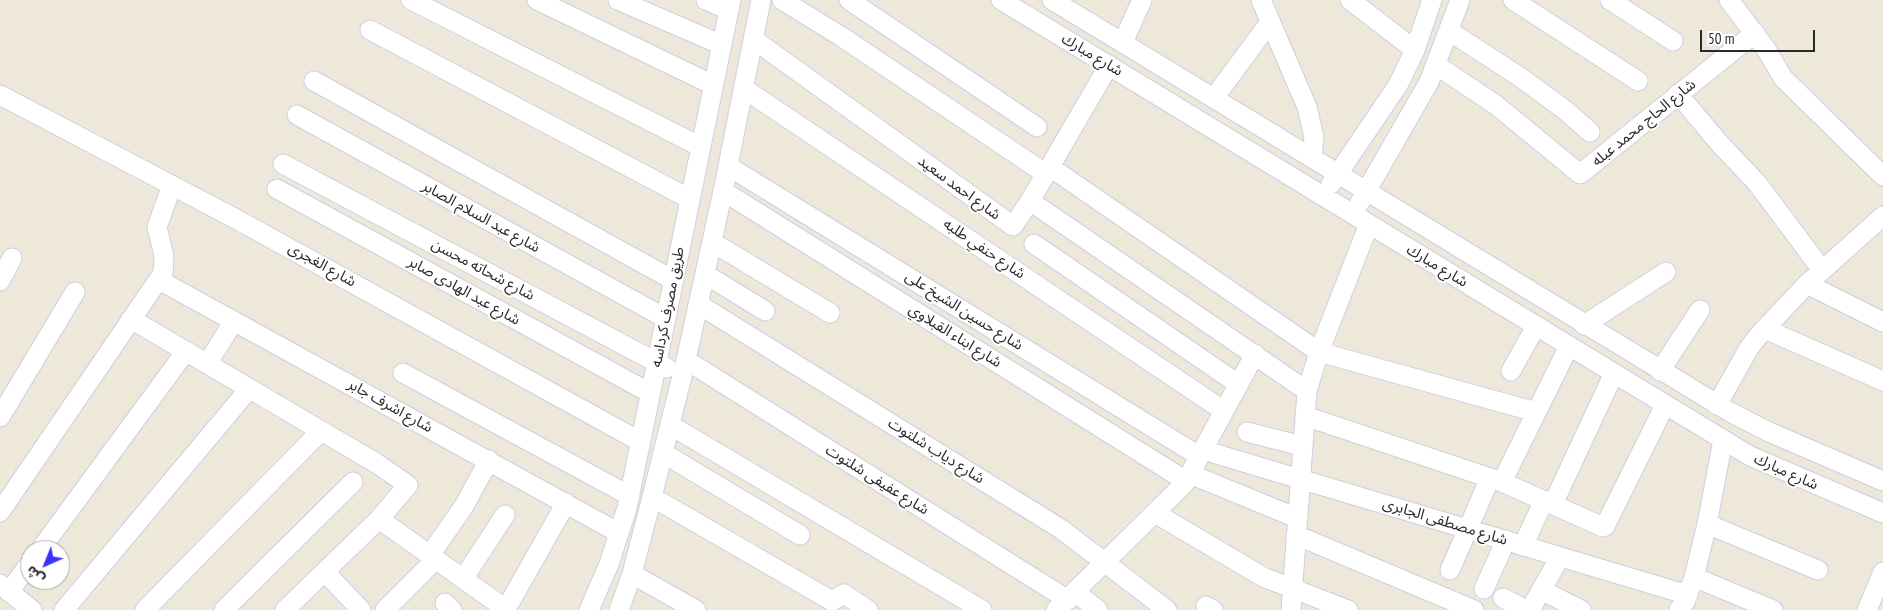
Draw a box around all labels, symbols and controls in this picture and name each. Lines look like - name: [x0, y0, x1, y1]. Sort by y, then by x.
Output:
- scale bar: [1703, 20, 1818, 52]
- text: 50 m: [1708, 29, 1734, 48]
- street label: شارع مبارك: [1058, 30, 1126, 80]
- street label: شارع الحاج محمد عبله: [1588, 76, 1700, 170]
- street label: شارع احمد سعيد: [914, 152, 1004, 224]
- street label: شارع عبد السلام الصابر: [419, 177, 543, 257]
- street label: شارع حنفي طلبه: [940, 215, 1028, 283]
- street label: شارع شحاته محسن: [428, 235, 538, 305]
- street label: شارع الغجرى: [285, 239, 359, 291]
- street label: شارع مبارك: [1403, 241, 1471, 291]
- street label: طريق مصرف كرداسه: [647, 245, 689, 369]
- street label: شارع عبد الهادى صابر: [405, 253, 523, 329]
- street label: شارع حسين الشيخ على: [902, 267, 1026, 355]
- street label: شارع ابناء القبلاوي: [905, 300, 1005, 372]
- street label: شارع اشرف جابر: [344, 375, 436, 437]
- street label: شارع دياب شلتوت: [884, 414, 988, 488]
- street label: شارع عفيفى شلتوت: [822, 441, 932, 519]
- street label: شارع مبارك: [1751, 450, 1821, 494]
- street label: شارع مصطفى الجابرى: [1380, 494, 1510, 550]
- north arrow: [20, 540, 70, 590]
- text: ش: [22, 562, 48, 588]

